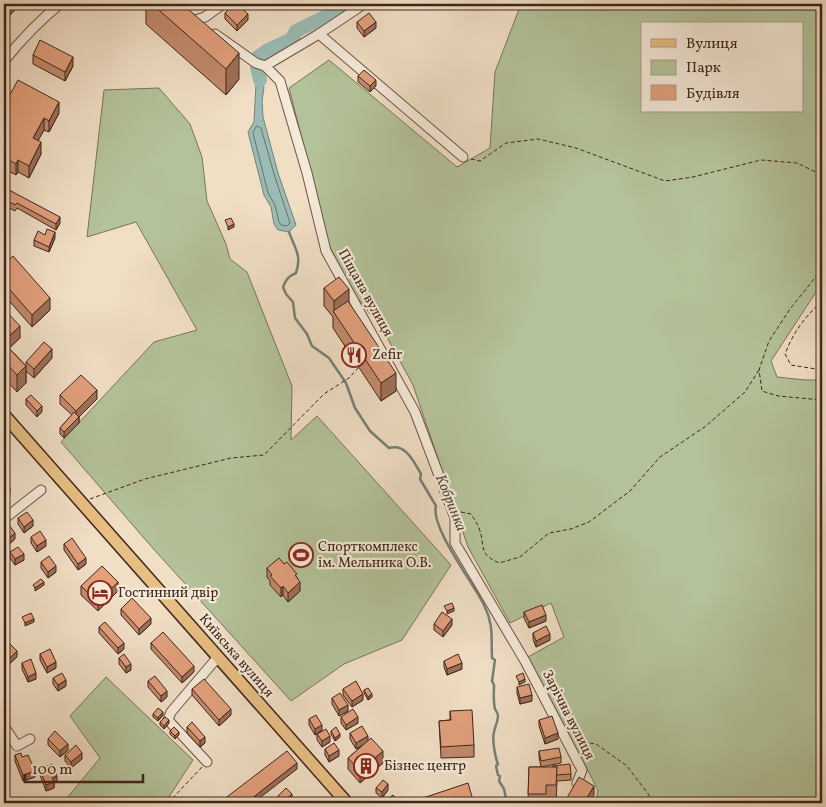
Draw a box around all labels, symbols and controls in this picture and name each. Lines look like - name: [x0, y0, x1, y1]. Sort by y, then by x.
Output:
- legend: [641, 22, 804, 112]
- text: Вулиця: [686, 34, 738, 55]
- text: Парк: [686, 58, 721, 79]
- text: Будівля: [686, 84, 740, 105]
- street label: Піщана вулиця: [333, 246, 397, 340]
- restaurant icon: Zefir: [341, 342, 367, 368]
- place label: Zefir: [372, 346, 402, 365]
- water label: Кобринка: [429, 471, 471, 535]
- place label: Спорткомплекс ім. Мельника О.В.: [318, 538, 431, 573]
- sports icon: Спорткомплекс ім. Мельника О.В.: [288, 542, 314, 568]
- hotel icon: Гостинний двір: [87, 580, 113, 606]
- place label: Гостинний двір: [118, 584, 218, 603]
- street label: Київська вулиця: [194, 610, 278, 702]
- street label: Зарічна вулиця: [537, 667, 599, 763]
- scale bar: [25, 752, 142, 784]
- building icon: Бізнес центр: [353, 753, 379, 779]
- place label: Бізнес центр: [384, 757, 466, 776]
- text: 100 m: [32, 760, 72, 781]

